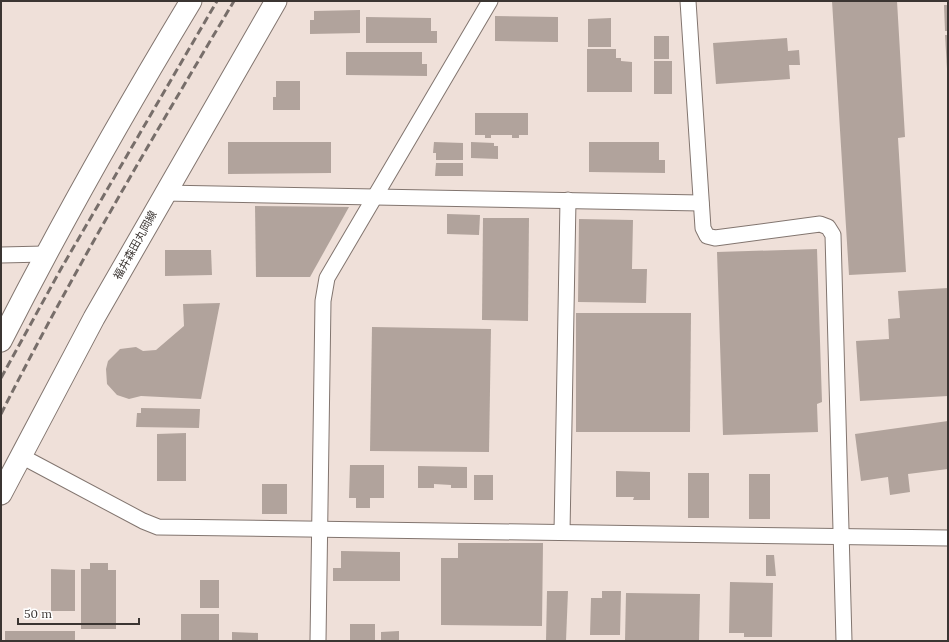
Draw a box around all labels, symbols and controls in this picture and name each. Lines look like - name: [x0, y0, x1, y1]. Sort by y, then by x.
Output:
- street label: 福井森田丸岡線: [110, 208, 160, 282]
- scale bar: [18, 600, 139, 626]
- text: 50 m: [24, 606, 52, 621]

